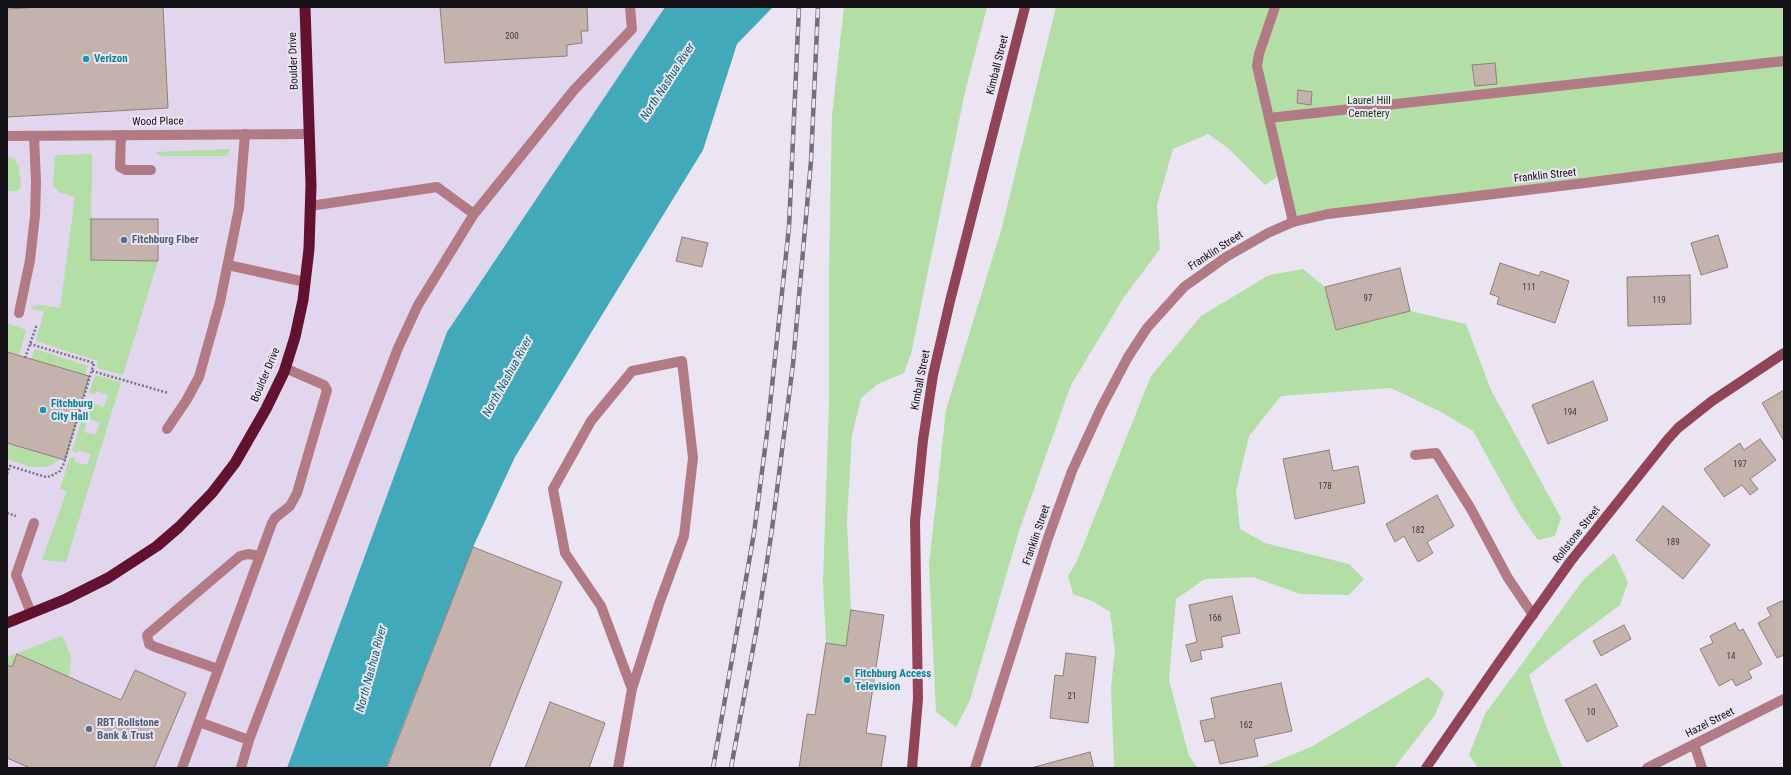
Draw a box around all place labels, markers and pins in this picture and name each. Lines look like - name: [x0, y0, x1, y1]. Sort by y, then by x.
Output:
- place label: Verizon: [94, 52, 128, 66]
- marker: Verizon: [81, 54, 91, 64]
- place label: Fitchburg Fiber: [132, 233, 199, 247]
- marker: Fitchburg Fiber: [119, 235, 129, 245]
- place label: Fitchburg City Hall: [51, 397, 93, 423]
- marker: Fitchburg City Hall: [38, 405, 48, 415]
- place label: Fitchburg Access Television: [855, 667, 931, 693]
- marker: Fitchburg Access Television: [842, 675, 852, 685]
- place label: RBT Rollstone Bank & Trust: [97, 716, 159, 742]
- marker: RBT Rollstone Bank & Trust: [84, 724, 94, 734]

